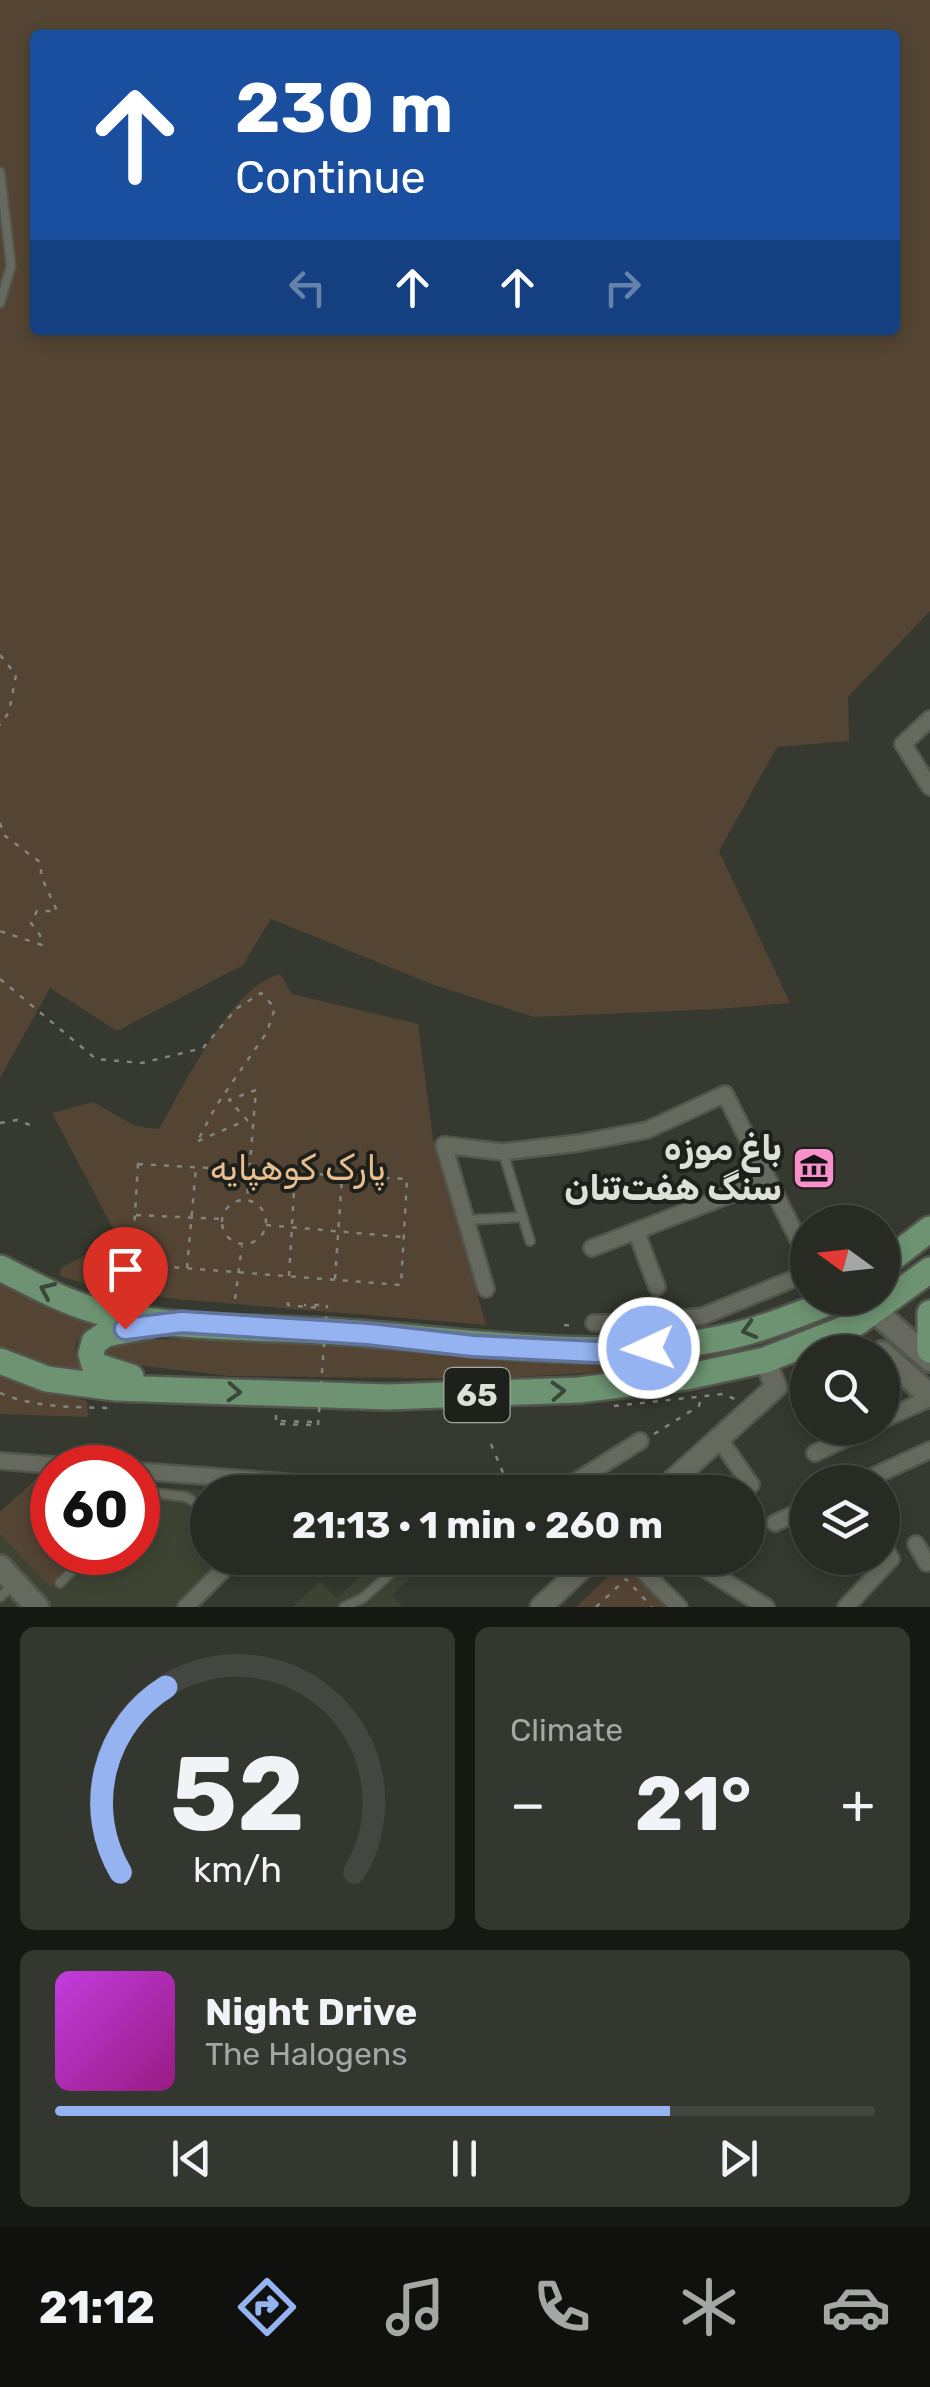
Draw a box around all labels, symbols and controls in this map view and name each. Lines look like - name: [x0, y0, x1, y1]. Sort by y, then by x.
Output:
- text: 230 m: [235, 67, 453, 150]
- icon: ahead: [70, 70, 200, 200]
- text: Continue: [235, 151, 426, 204]
- icon: left: [280, 260, 335, 315]
- icon: ahead: [385, 260, 440, 315]
- icon: ahead: [490, 260, 545, 315]
- icon: right: [595, 260, 650, 315]
- place label: باغ‌ موزه سنگ هفت‌تنان: [564, 1127, 782, 1209]
- museum icon: باغ‌ موزه سنگ هفت‌تنان: [791, 1145, 837, 1191]
- park label: پارک کوهپایه: [210, 1147, 386, 1191]
- north arrow: [790, 1205, 900, 1315]
- map controls: [790, 1205, 900, 1575]
- pin: [83, 1227, 168, 1330]
- icon: arrive: [98, 1242, 153, 1297]
- one-way arrow: [39, 1282, 57, 1302]
- position arrow: [597, 1296, 701, 1400]
- one-way arrow: [741, 1318, 758, 1339]
- button: search: [790, 1335, 900, 1445]
- road number: 65: [444, 1368, 510, 1422]
- one-way arrow: [226, 1380, 242, 1402]
- one-way arrow: [551, 1381, 567, 1402]
- speed limit sign: 60: [30, 1445, 160, 1575]
- button: layers: [790, 1465, 900, 1575]
- text: 21:13 · 1 min · 260 m: [292, 1502, 663, 1548]
- text: Climate: [510, 1711, 623, 1749]
- text: 52: [170, 1733, 305, 1856]
- text: 21°: [635, 1760, 752, 1849]
- text: −: [510, 1772, 546, 1837]
- text: +: [841, 1772, 875, 1837]
- text: km/h: [193, 1849, 282, 1891]
- text: Night Drive: [205, 1989, 417, 2035]
- text: The Halogens: [205, 2035, 408, 2073]
- icon: previous: [164, 2131, 219, 2186]
- icon: pause: [437, 2131, 492, 2186]
- icon: next: [711, 2131, 766, 2186]
- icon: directions: [232, 2272, 302, 2342]
- icon: music: [380, 2272, 450, 2342]
- icon: phone: [527, 2272, 597, 2342]
- icon: climate: [674, 2272, 744, 2342]
- icon: car: [821, 2272, 891, 2342]
- text: 21:12: [39, 2281, 155, 2334]

